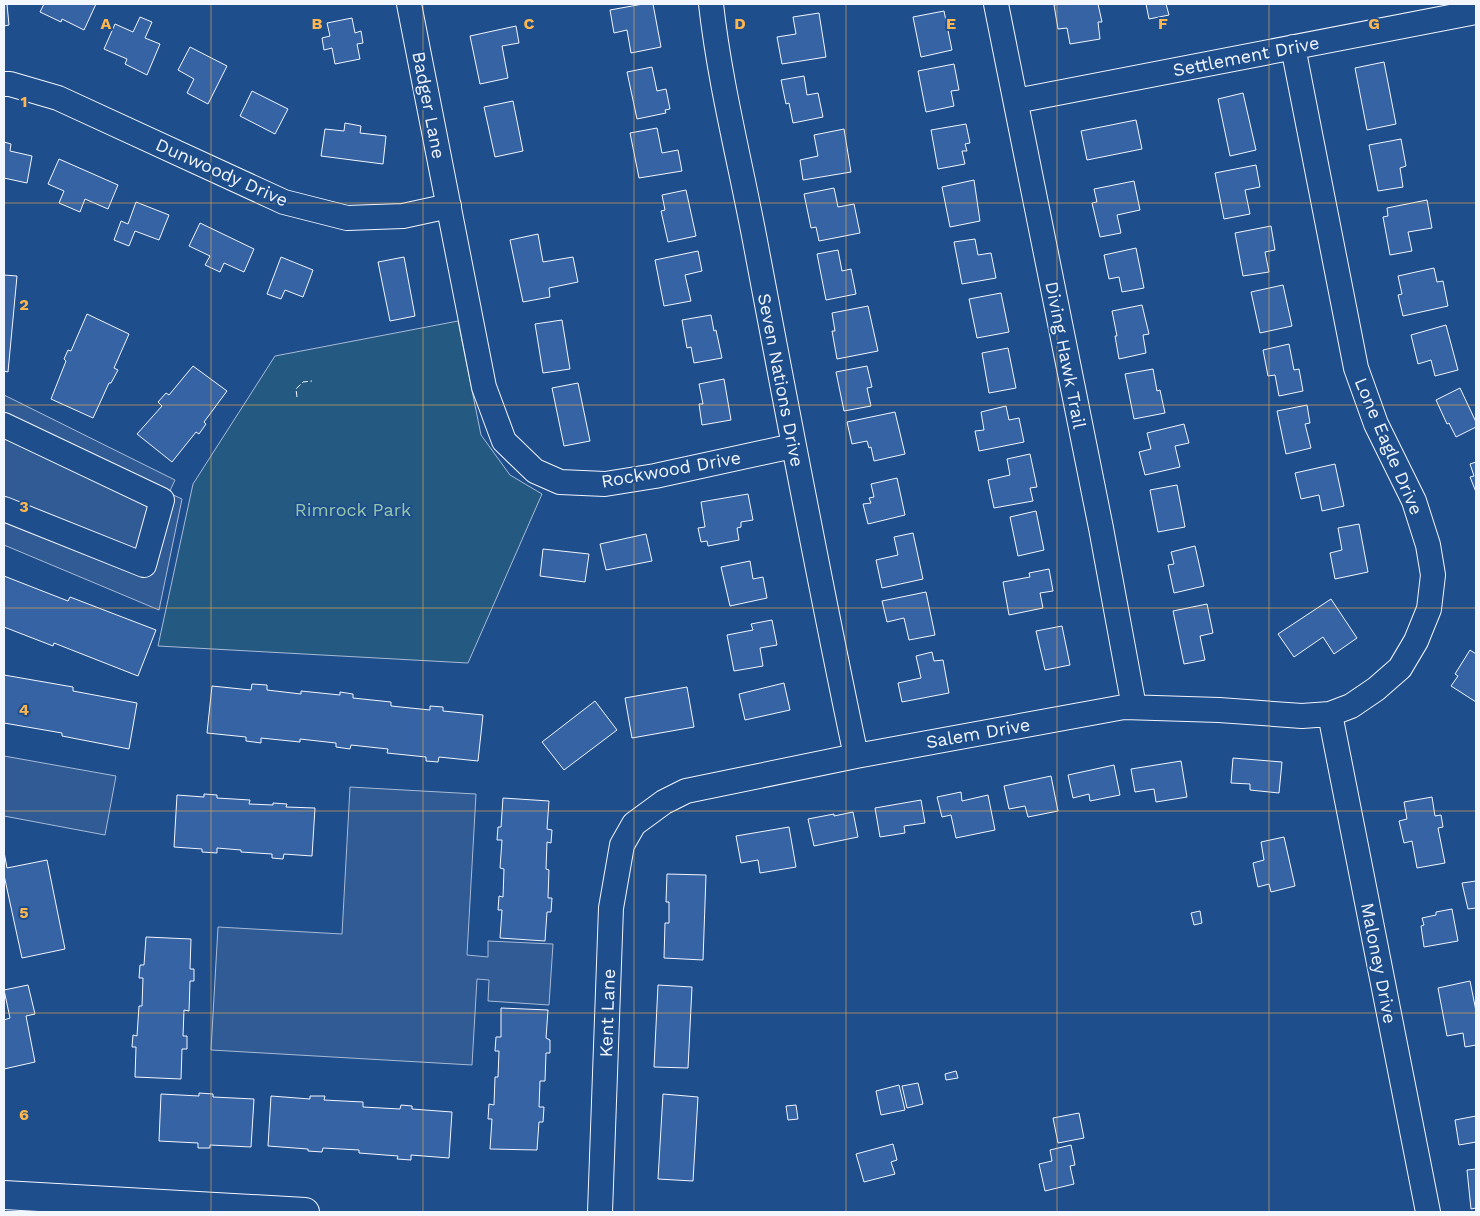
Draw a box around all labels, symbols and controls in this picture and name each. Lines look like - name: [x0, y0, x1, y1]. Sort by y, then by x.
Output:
- text: A: [101, 14, 112, 33]
- text: B: [312, 14, 323, 33]
- text: C: [524, 14, 535, 33]
- text: D: [734, 14, 746, 33]
- text: E: [946, 14, 956, 33]
- text: F: [1158, 14, 1168, 33]
- text: G: [1368, 14, 1380, 33]
- street label: Settlement Drive: [1171, 32, 1321, 80]
- street label: Badger Lane: [408, 50, 450, 160]
- text: 1: [21, 92, 27, 111]
- street label: Dunwoody Drive: [153, 133, 291, 211]
- street label: Diving Hawk Trail: [1041, 280, 1091, 431]
- street label: Seven Nations Drive: [754, 291, 808, 469]
- text: 2: [19, 295, 29, 314]
- street label: Lone Eagle Drive: [1351, 374, 1427, 518]
- street label: Rockwood Drive: [600, 446, 742, 492]
- text: 3: [19, 497, 29, 516]
- park label: Rimrock Park: [295, 499, 411, 520]
- text: 4: [19, 700, 29, 719]
- street label: Salem Drive: [924, 713, 1032, 753]
- street label: Maloney Drive: [1357, 901, 1401, 1025]
- text: 5: [19, 903, 29, 922]
- street label: Kent Lane: [595, 968, 619, 1058]
- text: 6: [19, 1105, 29, 1124]

